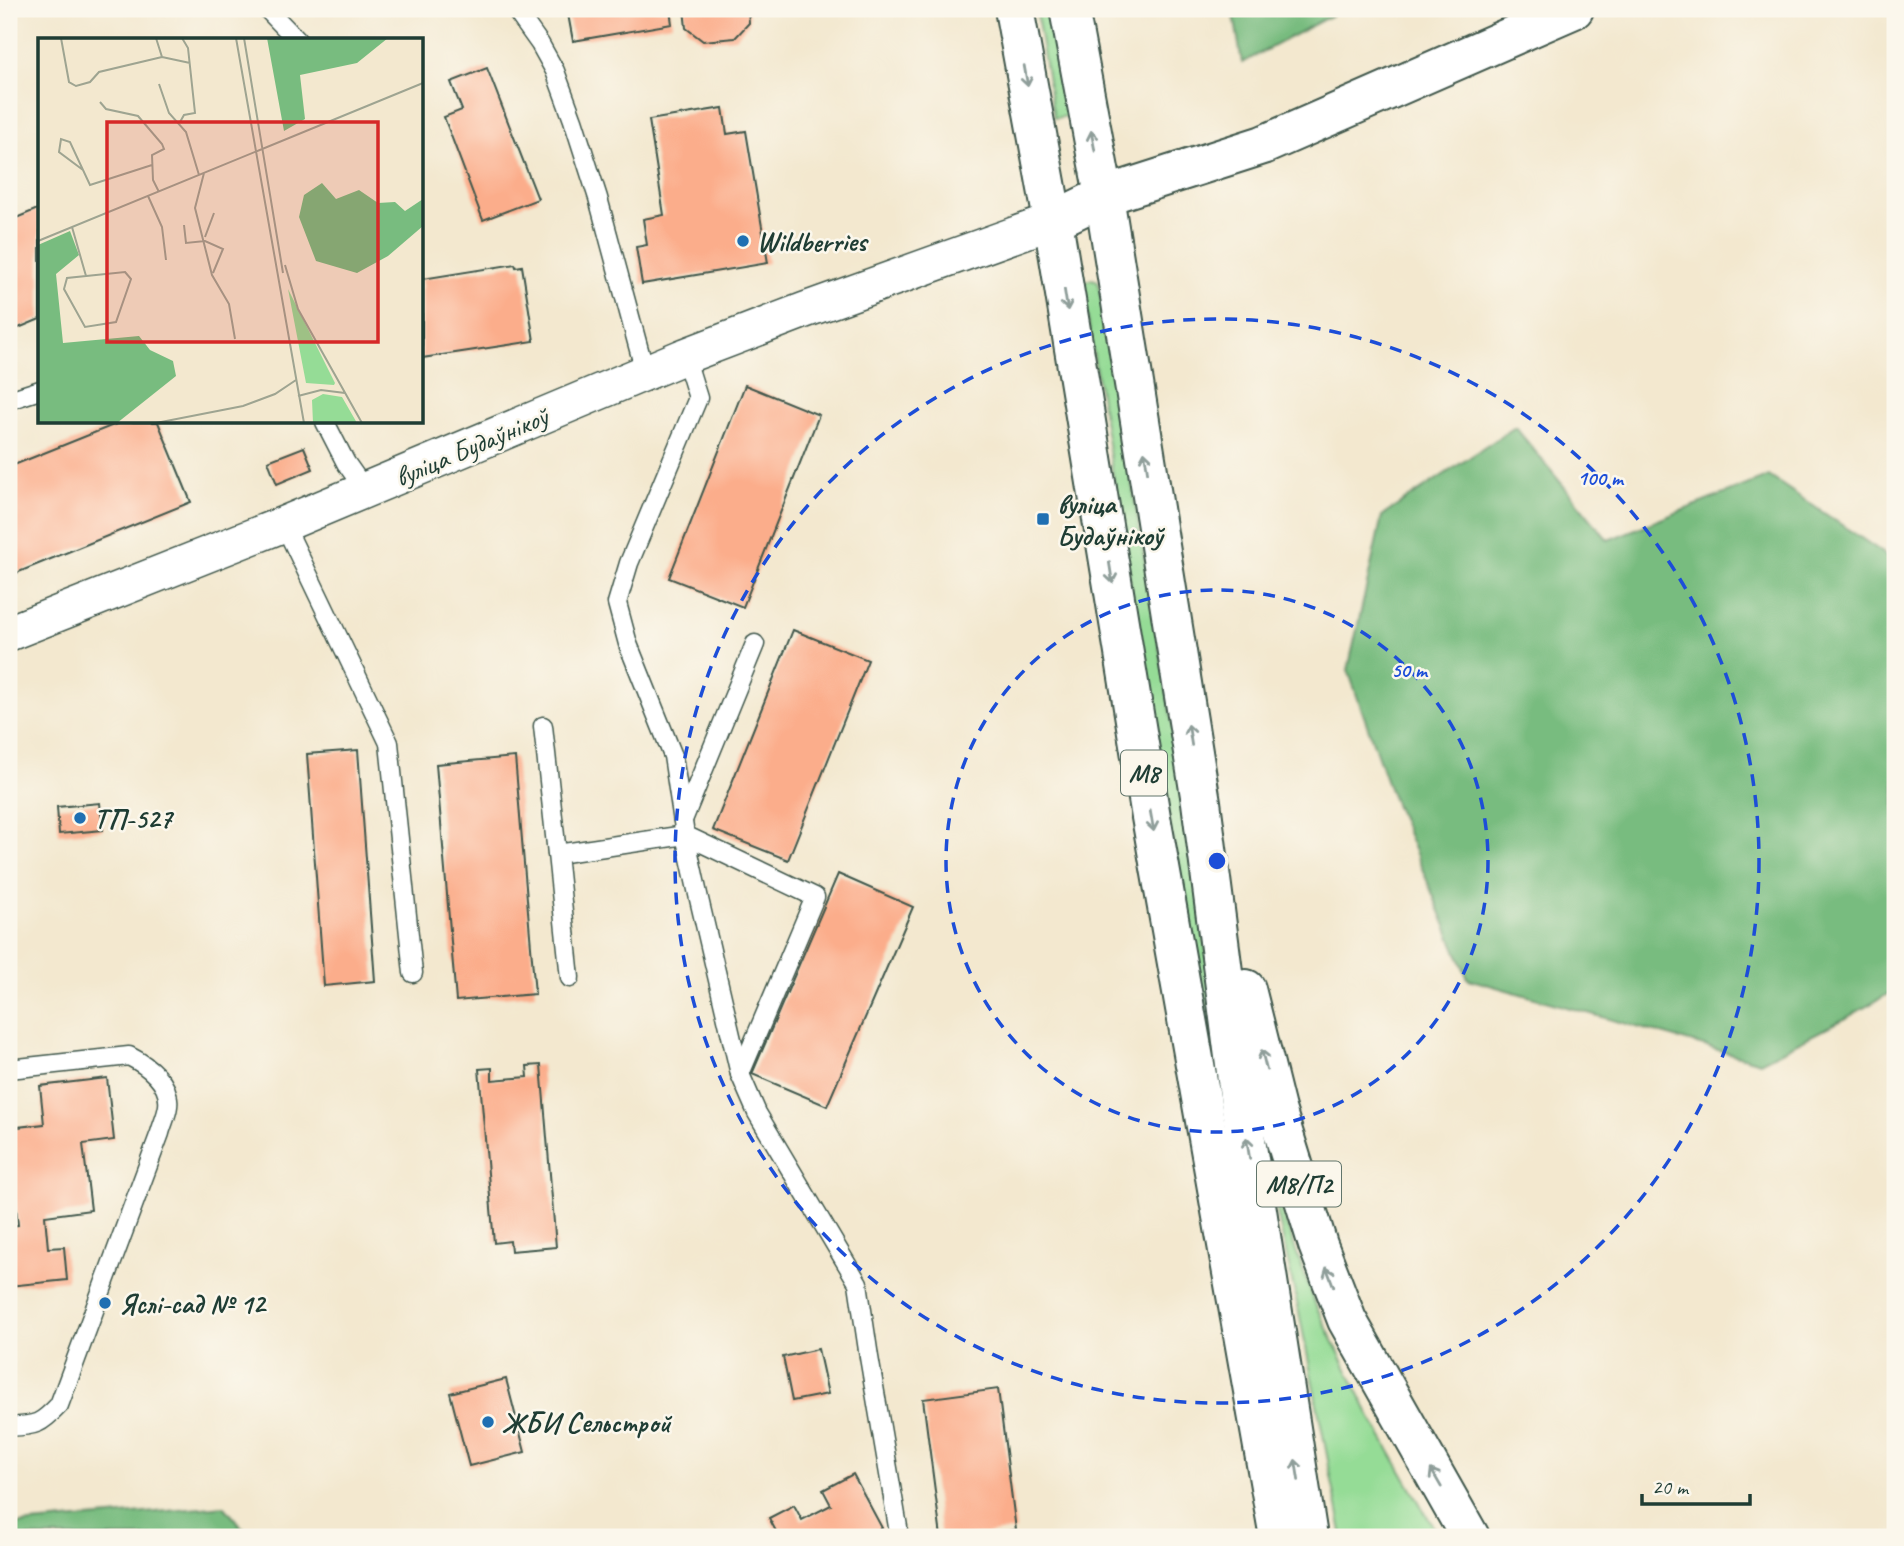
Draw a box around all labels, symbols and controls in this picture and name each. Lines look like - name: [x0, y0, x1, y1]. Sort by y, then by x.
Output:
- inset map: [38, 38, 424, 424]
- one-way arrow: [1020, 64, 1034, 87]
- one-way arrow: [1086, 130, 1099, 153]
- place label: Wildberries: [757, 224, 870, 259]
- marker: Wildberries: [735, 233, 751, 249]
- one-way arrow: [1060, 288, 1073, 311]
- street label: вуліца Будаўнікоў: [389, 398, 555, 494]
- one-way arrow: [1139, 451, 1152, 474]
- text: 100 m: [1577, 465, 1625, 491]
- place label: вуліца Будаўнікоў: [1057, 486, 1166, 553]
- marker: вуліца Будаўнікоў: [1035, 511, 1051, 527]
- one-way arrow: [1105, 561, 1118, 584]
- text: 50 m: [1391, 657, 1429, 683]
- one-way arrow: [1183, 724, 1196, 747]
- road number: М8: [1121, 750, 1167, 796]
- place label: ТП-527: [94, 801, 174, 836]
- one-way arrow: [1146, 809, 1159, 832]
- marker: ТП-527: [72, 810, 88, 826]
- centre of rings: [1205, 849, 1229, 873]
- one-way arrow: [1257, 1049, 1270, 1071]
- one-way arrow: [1241, 1137, 1254, 1160]
- road number: М8/П2: [1257, 1162, 1341, 1206]
- one-way arrow: [1323, 1267, 1336, 1288]
- place label: Яслі-сад № 12: [119, 1286, 267, 1321]
- marker: Яслі-сад № 12: [97, 1295, 113, 1311]
- place label: ЖБИ Сельстрой: [502, 1405, 673, 1440]
- marker: ЖБИ Сельстрой: [480, 1414, 496, 1430]
- one-way arrow: [1290, 1459, 1303, 1482]
- scale bar: [1642, 1462, 1750, 1506]
- one-way arrow: [1429, 1468, 1442, 1489]
- text: 20 m: [1652, 1474, 1690, 1500]

